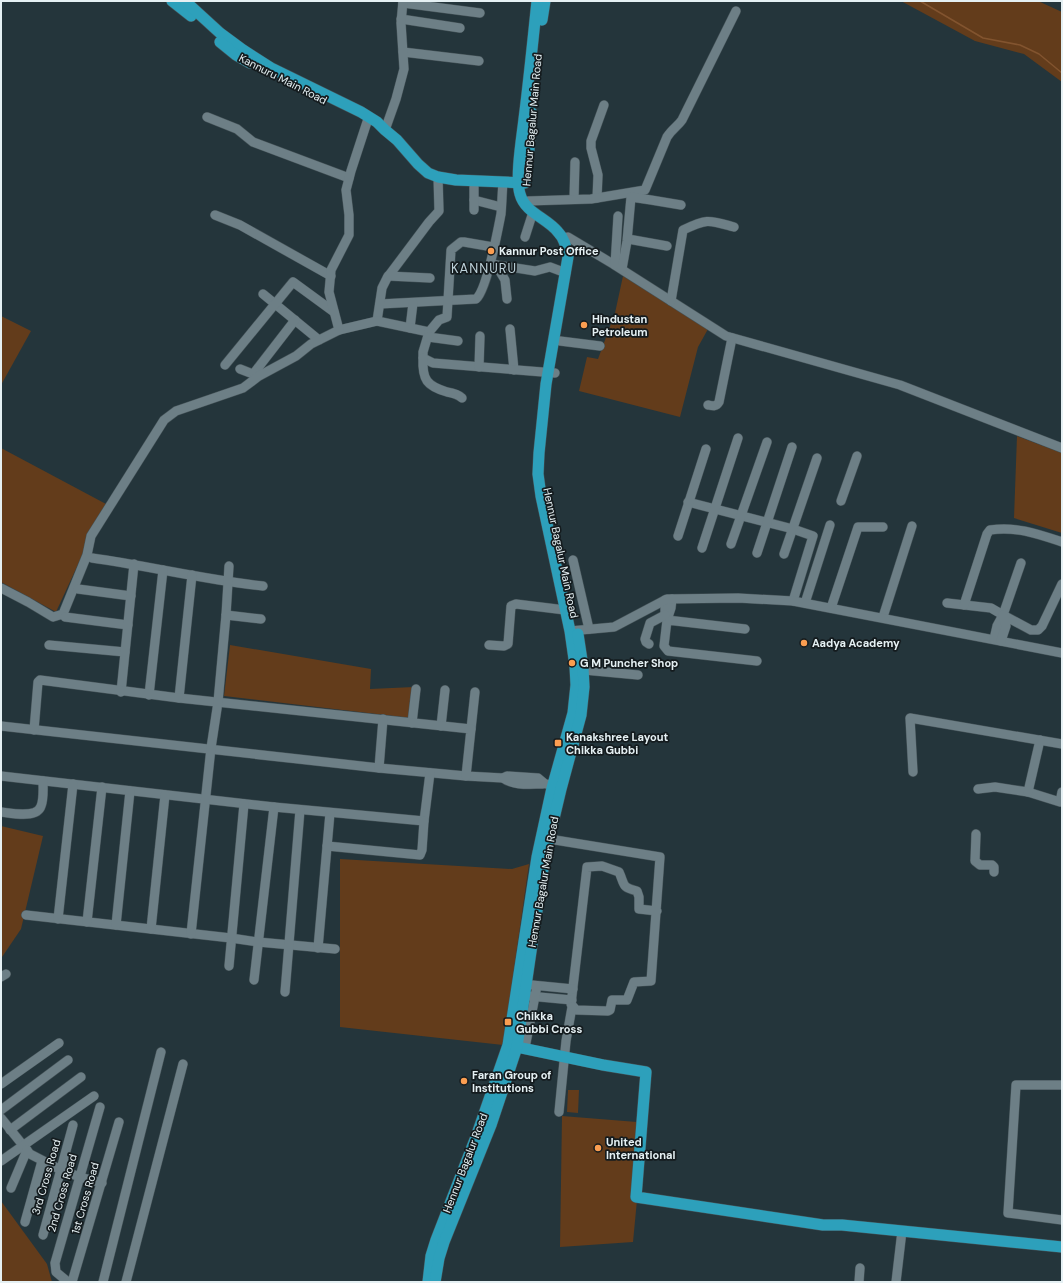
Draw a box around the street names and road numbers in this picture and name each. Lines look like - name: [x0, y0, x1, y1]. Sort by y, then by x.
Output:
- street label: Kannuru Main Road: [237, 51, 330, 107]
- street label: Hennur Bagalur Main Road: [519, 53, 545, 187]
- street label: Hennur Bagalur Main Road: [540, 487, 582, 620]
- street label: Hennur Bagalur Main Road: [525, 815, 561, 949]
- street label: Hennur Bagalur Road: [440, 1111, 491, 1215]
- street label: 3rd Cross Road: [29, 1137, 64, 1216]
- street label: 2nd Cross Road: [44, 1152, 80, 1234]
- street label: 1st Cross Road: [68, 1161, 102, 1235]

